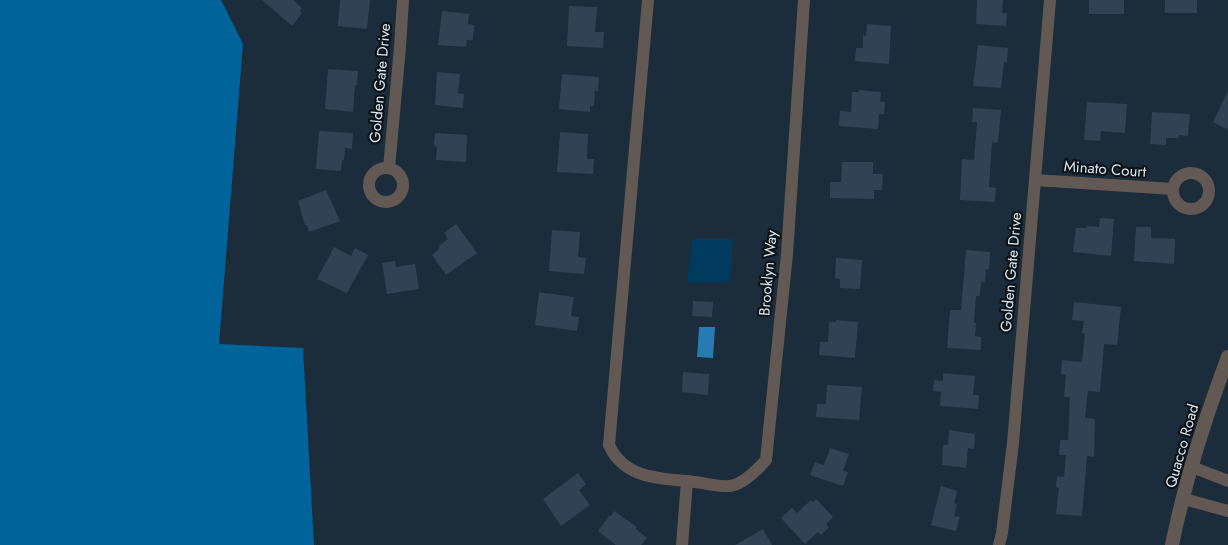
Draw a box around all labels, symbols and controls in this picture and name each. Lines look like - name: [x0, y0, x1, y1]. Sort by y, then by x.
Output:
- street label: Golden Gate Drive: [364, 22, 396, 144]
- street label: Minato Court: [1063, 155, 1147, 183]
- street label: Golden Gate Drive: [995, 211, 1027, 333]
- street label: Brooklyn Way: [753, 229, 783, 317]
- street label: Quacco Road: [1160, 401, 1204, 491]

